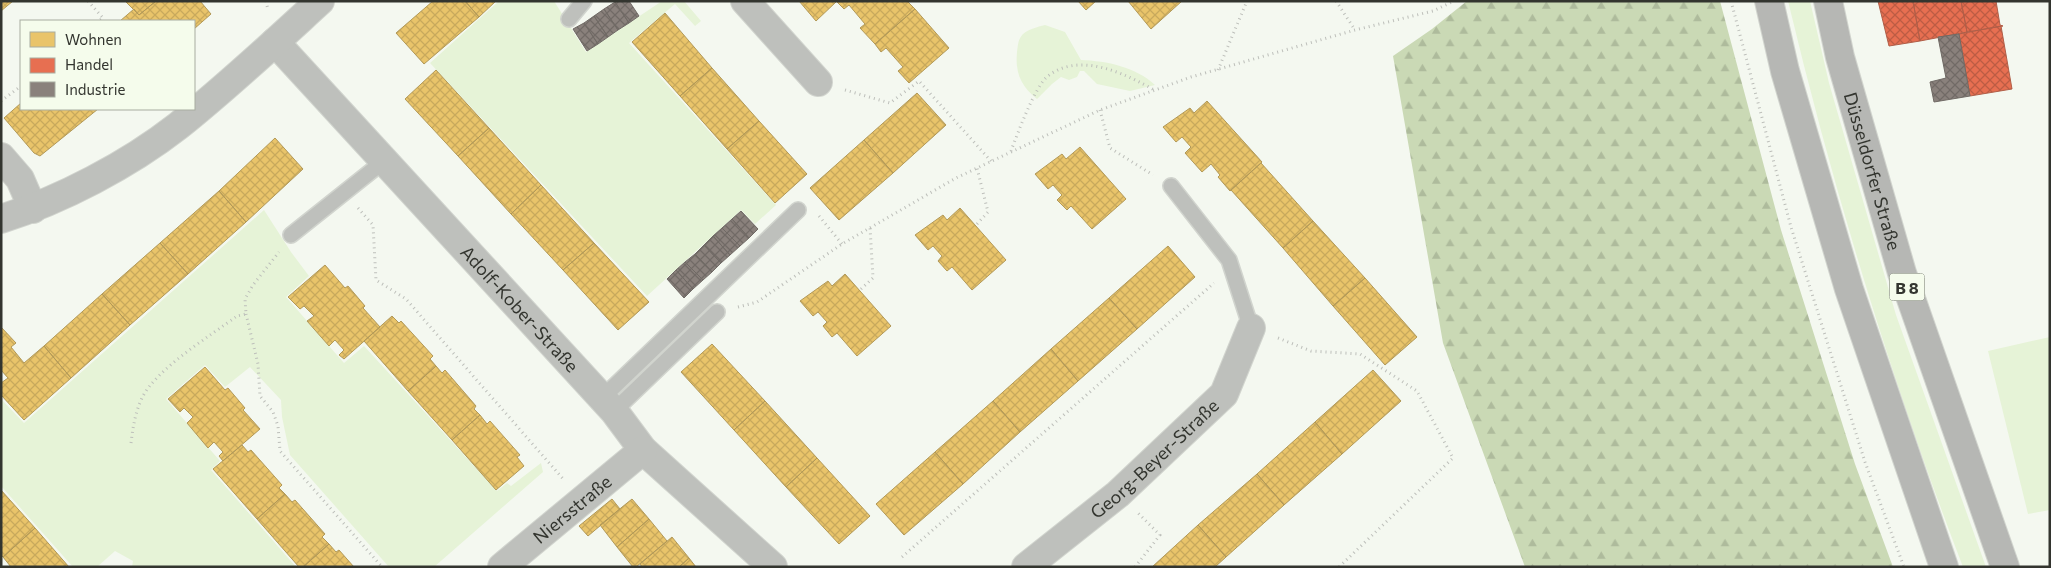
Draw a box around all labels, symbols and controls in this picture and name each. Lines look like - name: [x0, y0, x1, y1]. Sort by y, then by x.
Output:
- legend: [20, 20, 195, 110]
- text: Wohnen: [65, 30, 122, 48]
- text: Handel: [65, 55, 113, 73]
- text: Industrie: [65, 80, 126, 98]
- street label: Düsseldorfer Straße: [1840, 89, 1906, 253]
- street label: Adolf-Kober-Straße: [456, 241, 583, 376]
- road number: B 8: [1890, 274, 1924, 300]
- street label: Georg-Beyer-Straße: [1086, 394, 1223, 523]
- street label: Niersstraße: [528, 470, 616, 548]

